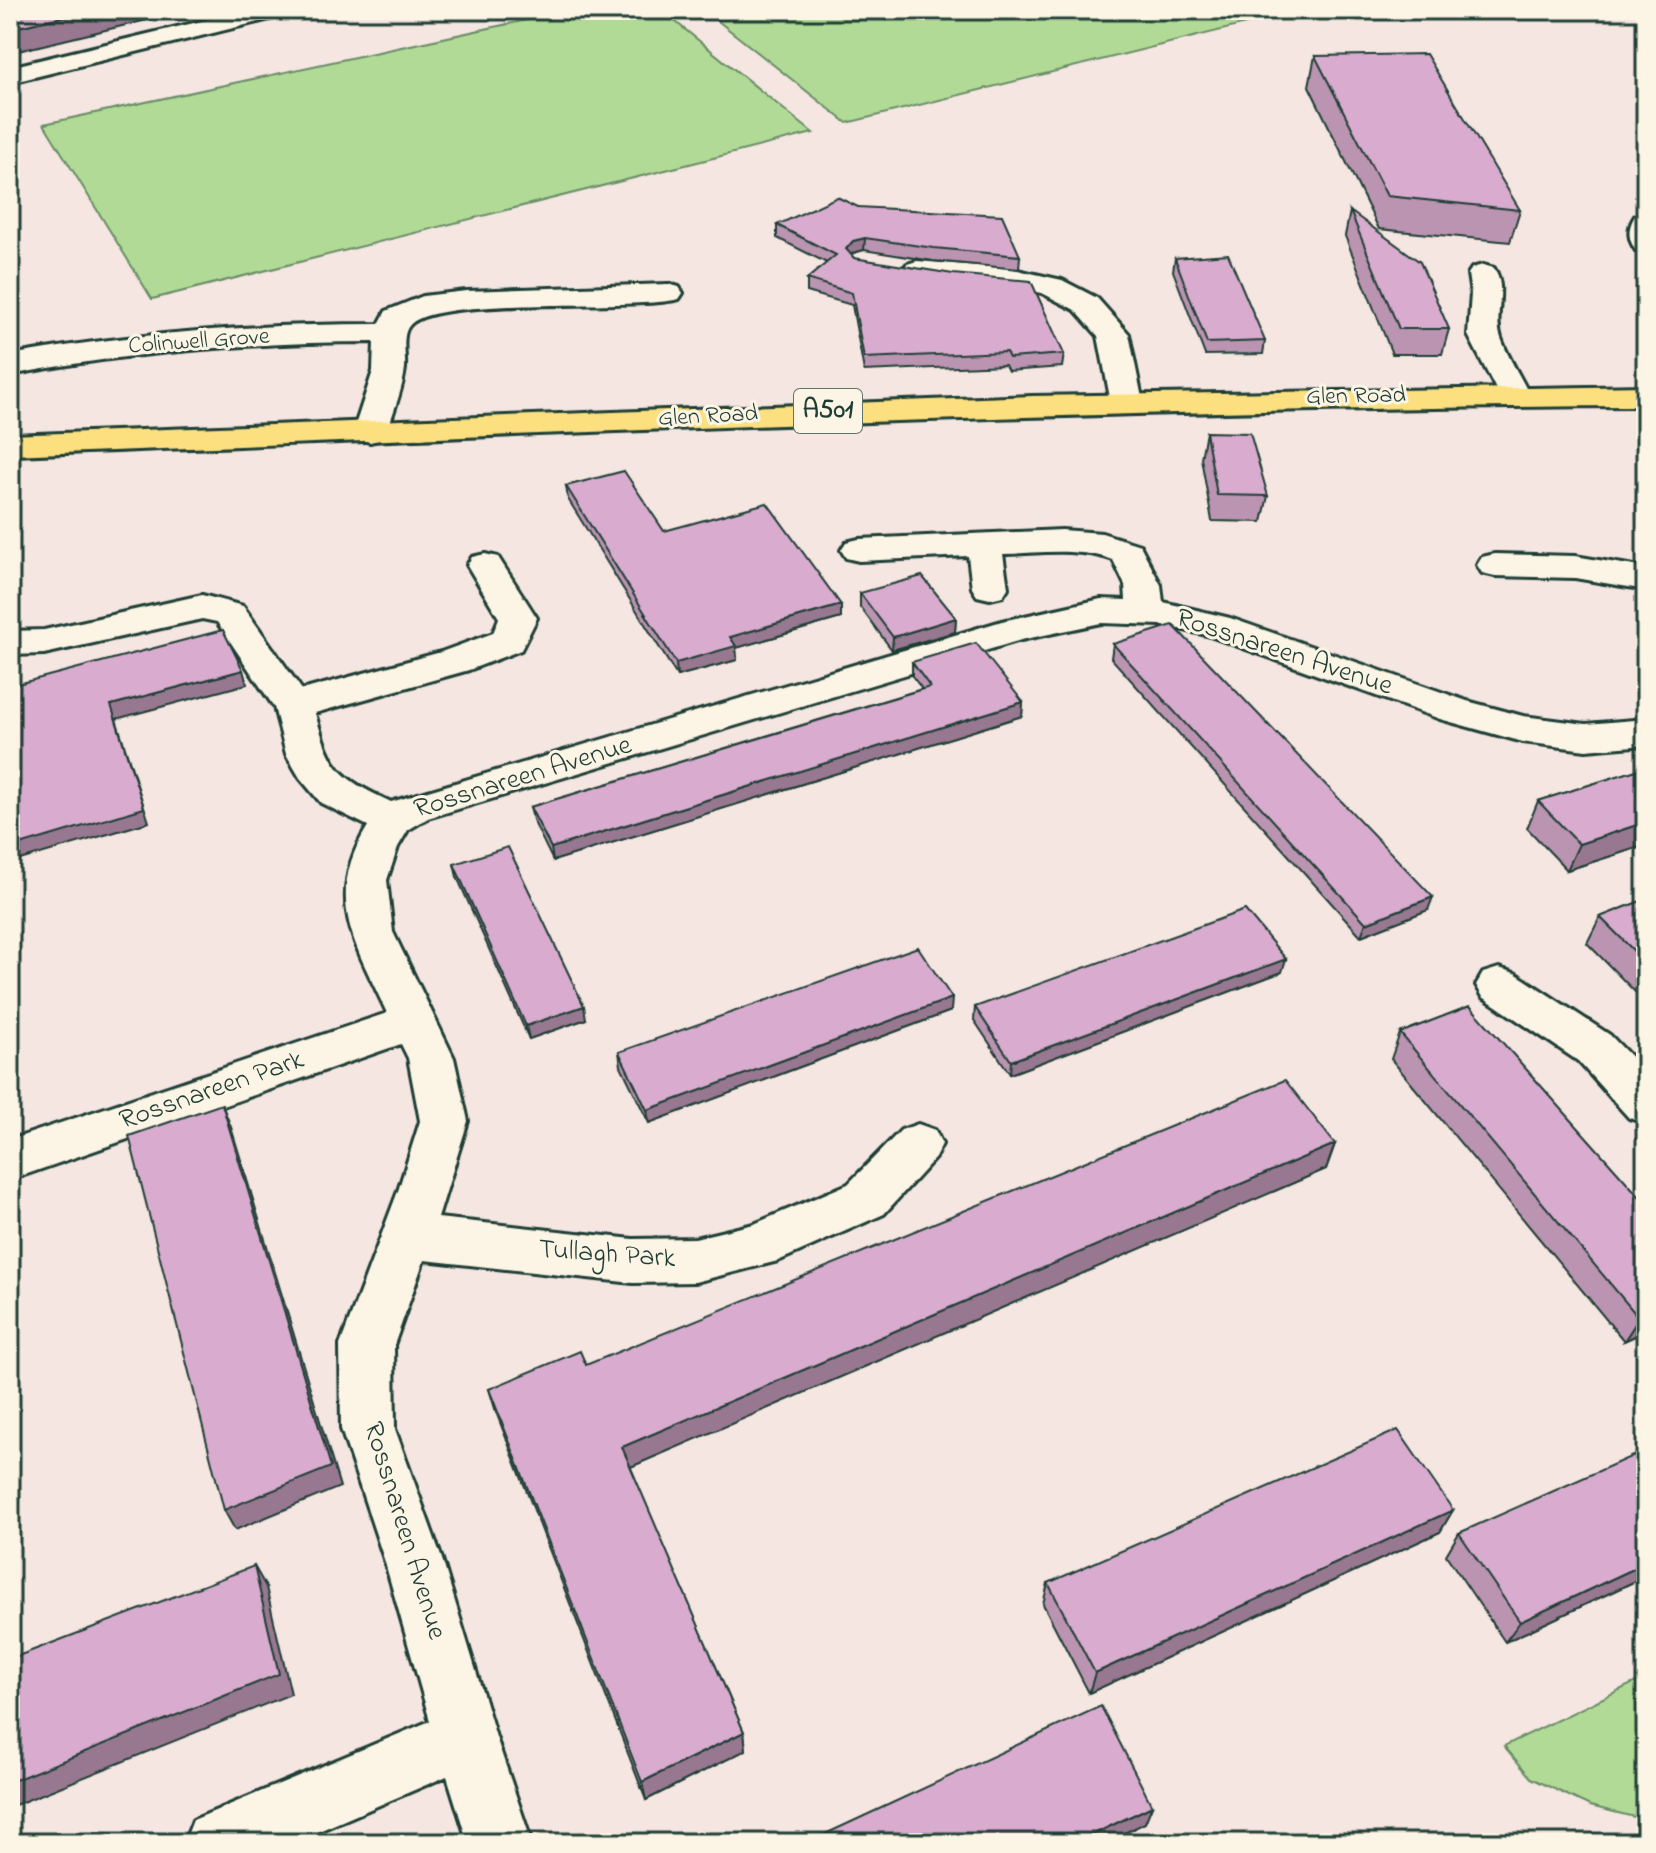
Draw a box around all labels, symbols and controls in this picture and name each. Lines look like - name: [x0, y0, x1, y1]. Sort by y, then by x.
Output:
- street label: Colinwell Grove: [127, 320, 271, 364]
- street label: Glen Road: [1306, 379, 1407, 415]
- road number: A501: [794, 389, 862, 433]
- street label: Glen Road: [657, 397, 759, 437]
- street label: Rossnareen Avenue: [1170, 599, 1398, 708]
- street label: Rossnareen Avenue: [409, 725, 637, 831]
- street label: Rossnareen Park: [114, 1040, 310, 1142]
- street label: Tullagh Park: [537, 1230, 678, 1280]
- street label: Rossnareen Avenue: [351, 1417, 457, 1645]

